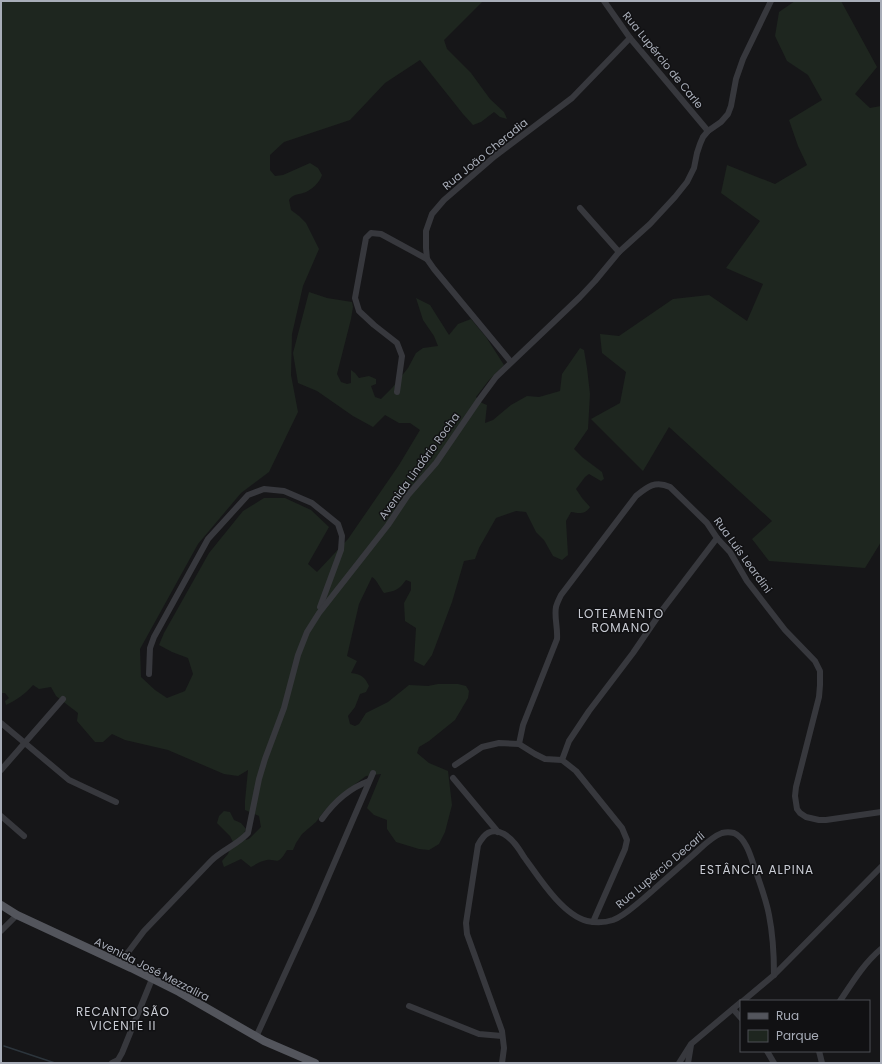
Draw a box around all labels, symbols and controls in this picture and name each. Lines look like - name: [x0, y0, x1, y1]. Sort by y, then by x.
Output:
- street label: Rua Lupércio de Carle: [619, 8, 707, 112]
- street label: Rua João Cheradia: [439, 114, 531, 194]
- street label: Avenida Lindório Rocha: [375, 409, 463, 523]
- street label: Rua Luís Leardini: [710, 514, 776, 596]
- district label: LOTEAMENTO ROMANO: [578, 605, 664, 636]
- street label: Rua Lupércio Decarli: [612, 828, 708, 912]
- district label: ESTÂNCIA ALPINA: [700, 861, 814, 878]
- street label: Avenida José Mezzalira: [92, 933, 212, 1005]
- legend: [740, 1000, 870, 1052]
- district label: RECANTO SÃO VICENTE II: [76, 1003, 170, 1034]
- text: Rua: [776, 1007, 799, 1024]
- text: Parque: [776, 1027, 819, 1044]

